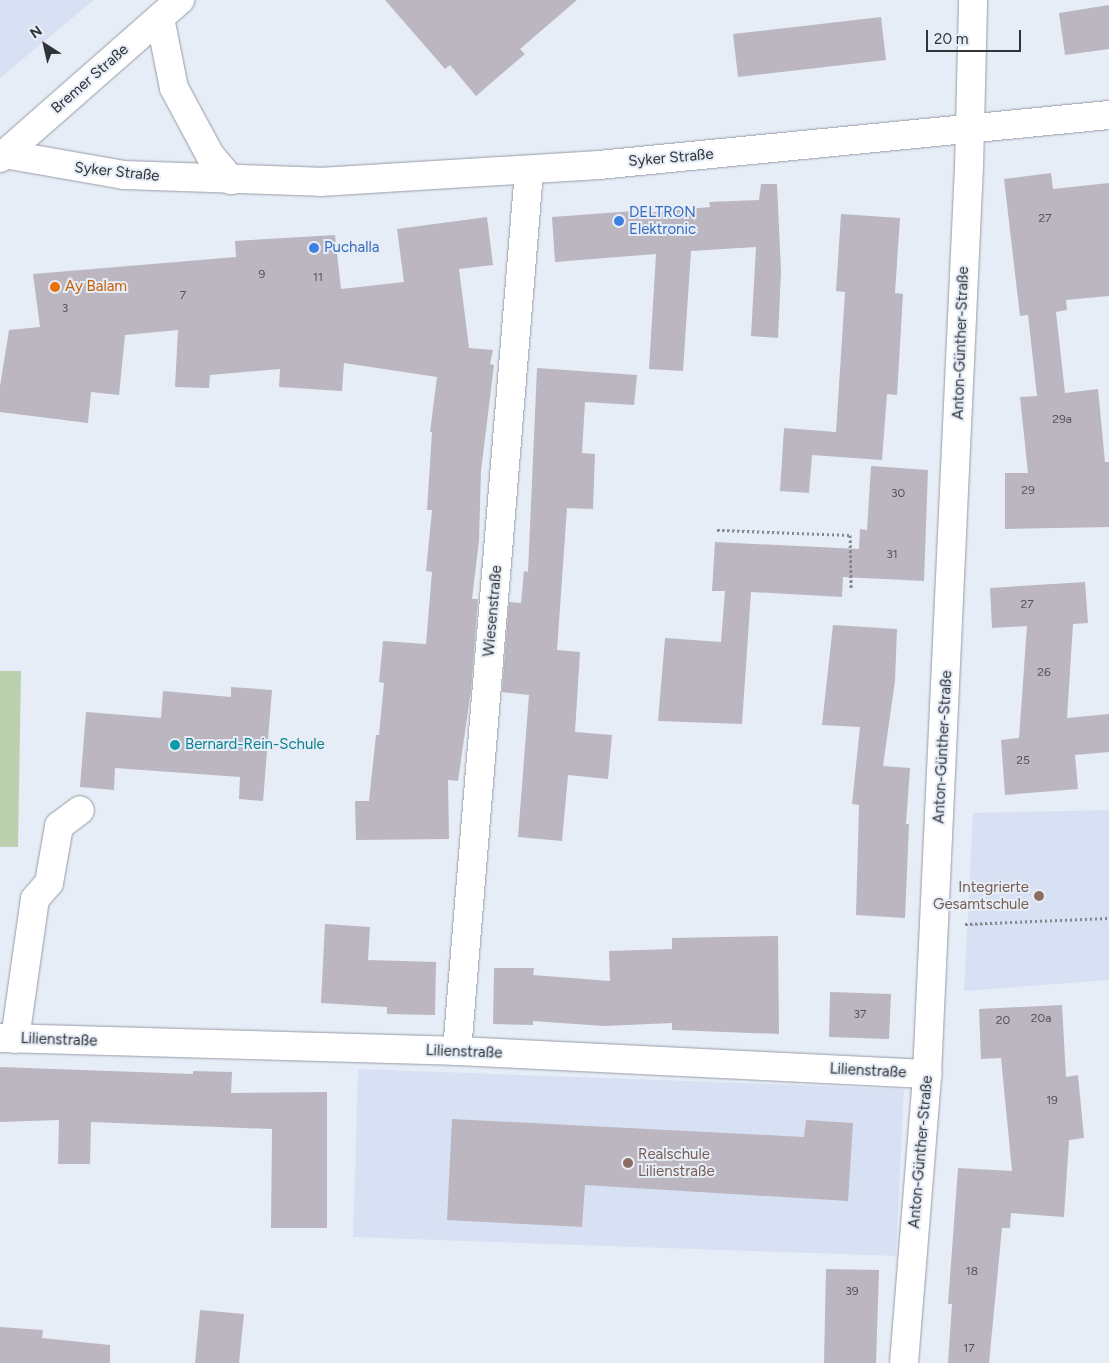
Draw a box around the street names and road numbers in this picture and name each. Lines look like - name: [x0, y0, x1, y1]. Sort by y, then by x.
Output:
- street label: Bremer Straße: [48, 41, 132, 117]
- street label: Syker Straße: [628, 145, 714, 171]
- street label: Syker Straße: [74, 159, 160, 185]
- street label: Anton-Günther-Straße: [949, 266, 973, 420]
- street label: Wiesenstraße: [480, 565, 506, 657]
- street label: Anton-Günther-Straße: [930, 670, 956, 824]
- street label: Lilienstraße: [20, 1030, 98, 1050]
- street label: Lilienstraße: [425, 1042, 503, 1062]
- street label: Lilienstraße: [829, 1060, 907, 1082]
- street label: Anton-Günther-Straße: [905, 1075, 937, 1229]

